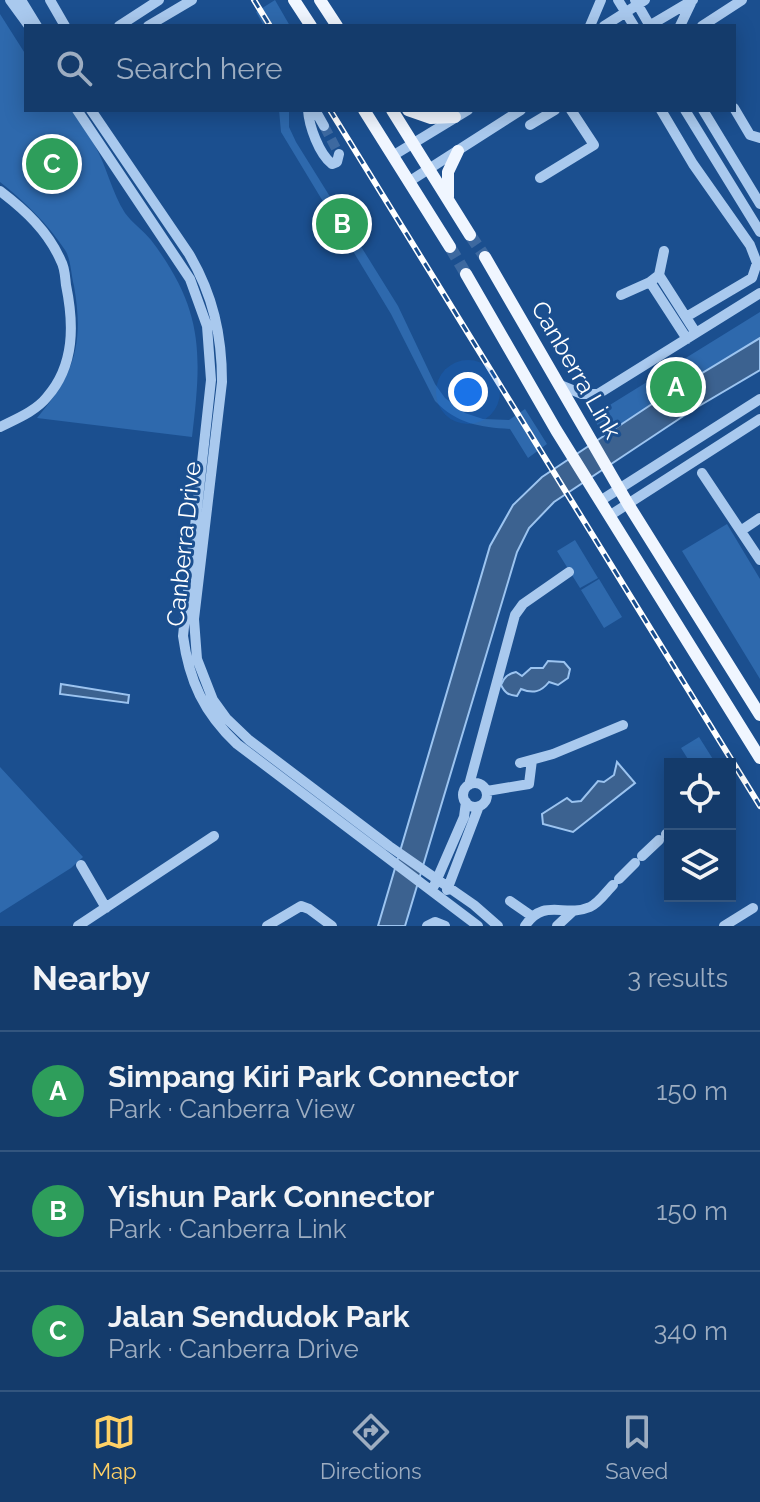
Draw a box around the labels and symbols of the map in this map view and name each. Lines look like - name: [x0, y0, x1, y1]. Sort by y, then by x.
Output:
- pin: C: [26, 134, 78, 194]
- pin: B: [316, 194, 368, 254]
- street label: Canberra Link: [525, 296, 628, 444]
- pin: A: [650, 357, 702, 417]
- your location: [448, 372, 488, 412]
- street label: Canberra Drive: [160, 460, 207, 628]

